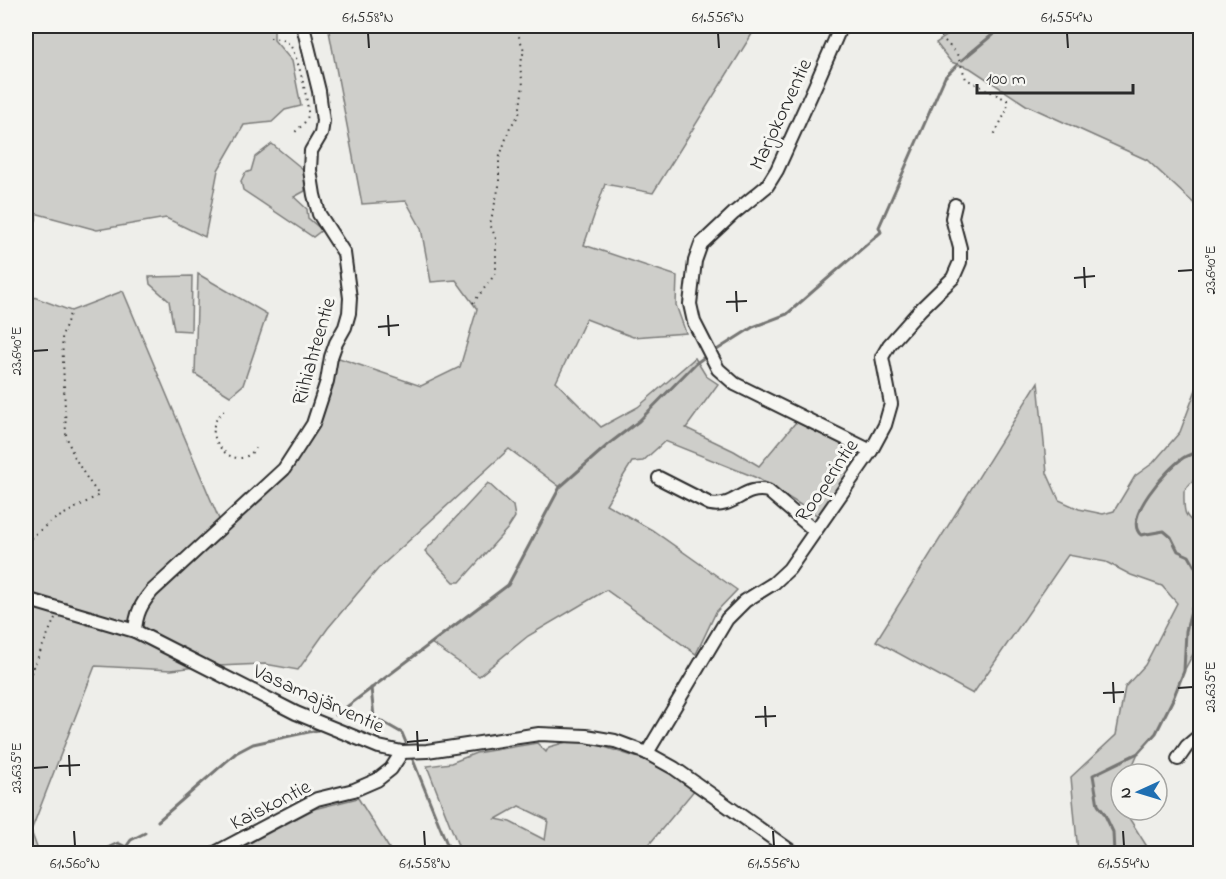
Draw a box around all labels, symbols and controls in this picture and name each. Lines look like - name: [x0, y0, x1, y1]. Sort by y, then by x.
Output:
- text: 61.558°N: [342, 7, 394, 29]
- text: 61.556°N: [692, 7, 744, 29]
- text: 61.554°N: [1041, 7, 1093, 29]
- street label: Marjokorventie: [743, 53, 821, 176]
- scale bar: [977, 57, 1133, 95]
- text: 100 m: [986, 67, 1026, 93]
- text: 23.640°E: [1200, 245, 1222, 295]
- street label: Riihiahteentie: [285, 294, 345, 409]
- text: 23.640°E: [6, 326, 28, 376]
- street label: Rooperintie: [789, 433, 867, 529]
- street label: Vasamajärventie: [247, 657, 389, 742]
- text: 23.635°E: [1200, 661, 1222, 713]
- text: 23.635°E: [6, 742, 28, 794]
- north arrow: [1109, 762, 1169, 822]
- street label: Kaiskontie: [225, 772, 317, 839]
- text: N: [1114, 786, 1138, 799]
- text: 61.560°N: [50, 853, 100, 875]
- text: 61.558°N: [399, 853, 451, 875]
- text: 61.556°N: [748, 853, 800, 875]
- text: 61.554°N: [1098, 853, 1150, 875]

